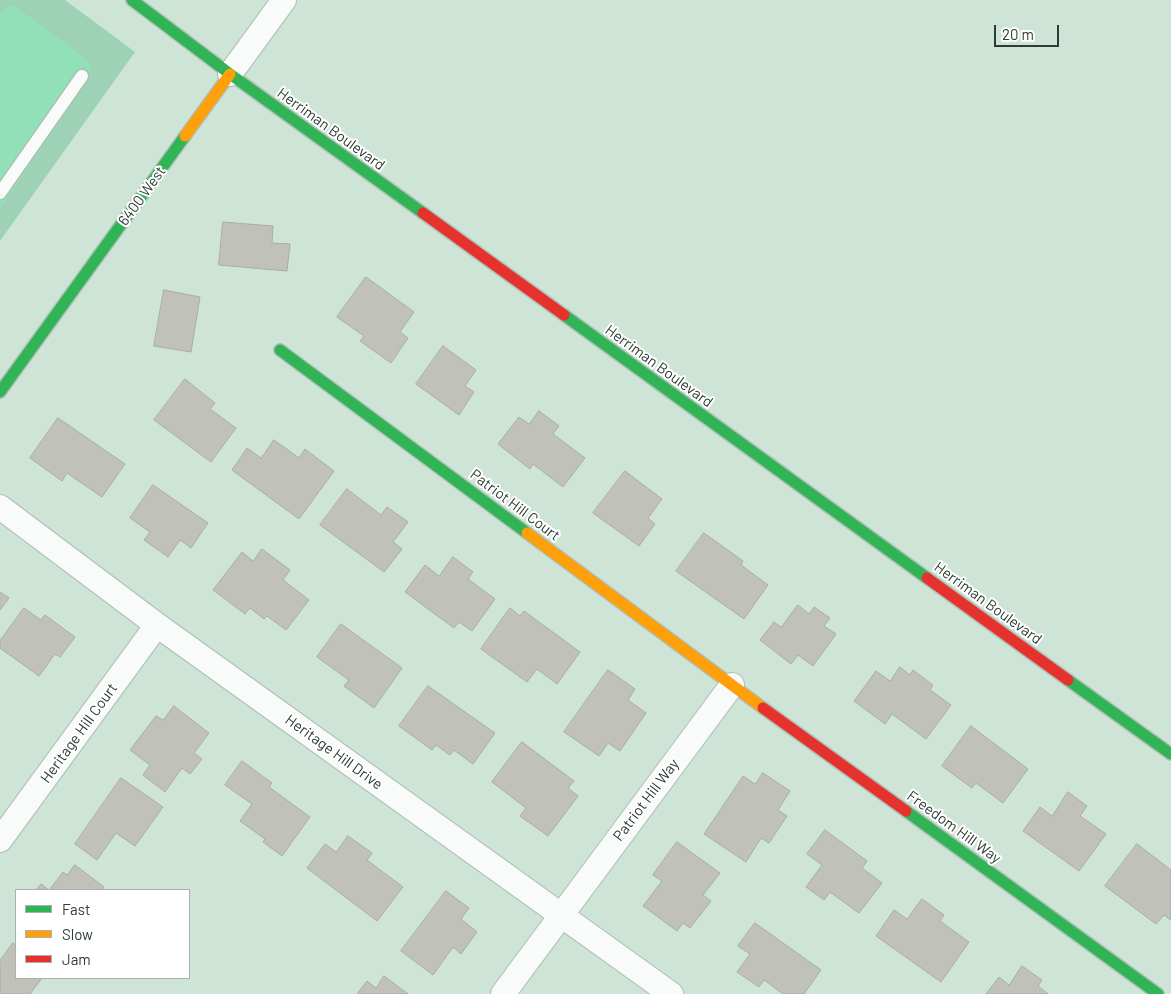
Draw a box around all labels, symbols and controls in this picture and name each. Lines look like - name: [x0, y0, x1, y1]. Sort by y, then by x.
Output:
- scale bar: [996, 15, 1061, 47]
- text: 20 m: [1002, 25, 1034, 43]
- street label: Herriman Boulevard: [274, 84, 388, 174]
- street label: 6400 West: [114, 163, 170, 229]
- street label: Herriman Boulevard: [602, 321, 716, 411]
- street label: Patriot Hill Court: [467, 465, 563, 545]
- street label: Herriman Boulevard: [931, 558, 1045, 648]
- street label: Heritage Hill Court: [37, 679, 121, 787]
- street label: Heritage Hill Drive: [282, 711, 386, 793]
- street label: Patriot Hill Way: [609, 755, 683, 845]
- street label: Freedom Hill Way: [903, 787, 1005, 867]
- legend: [15, 889, 190, 979]
- text: Fast: [62, 900, 90, 918]
- text: Slow: [62, 925, 93, 943]
- text: Jam: [62, 950, 91, 968]

